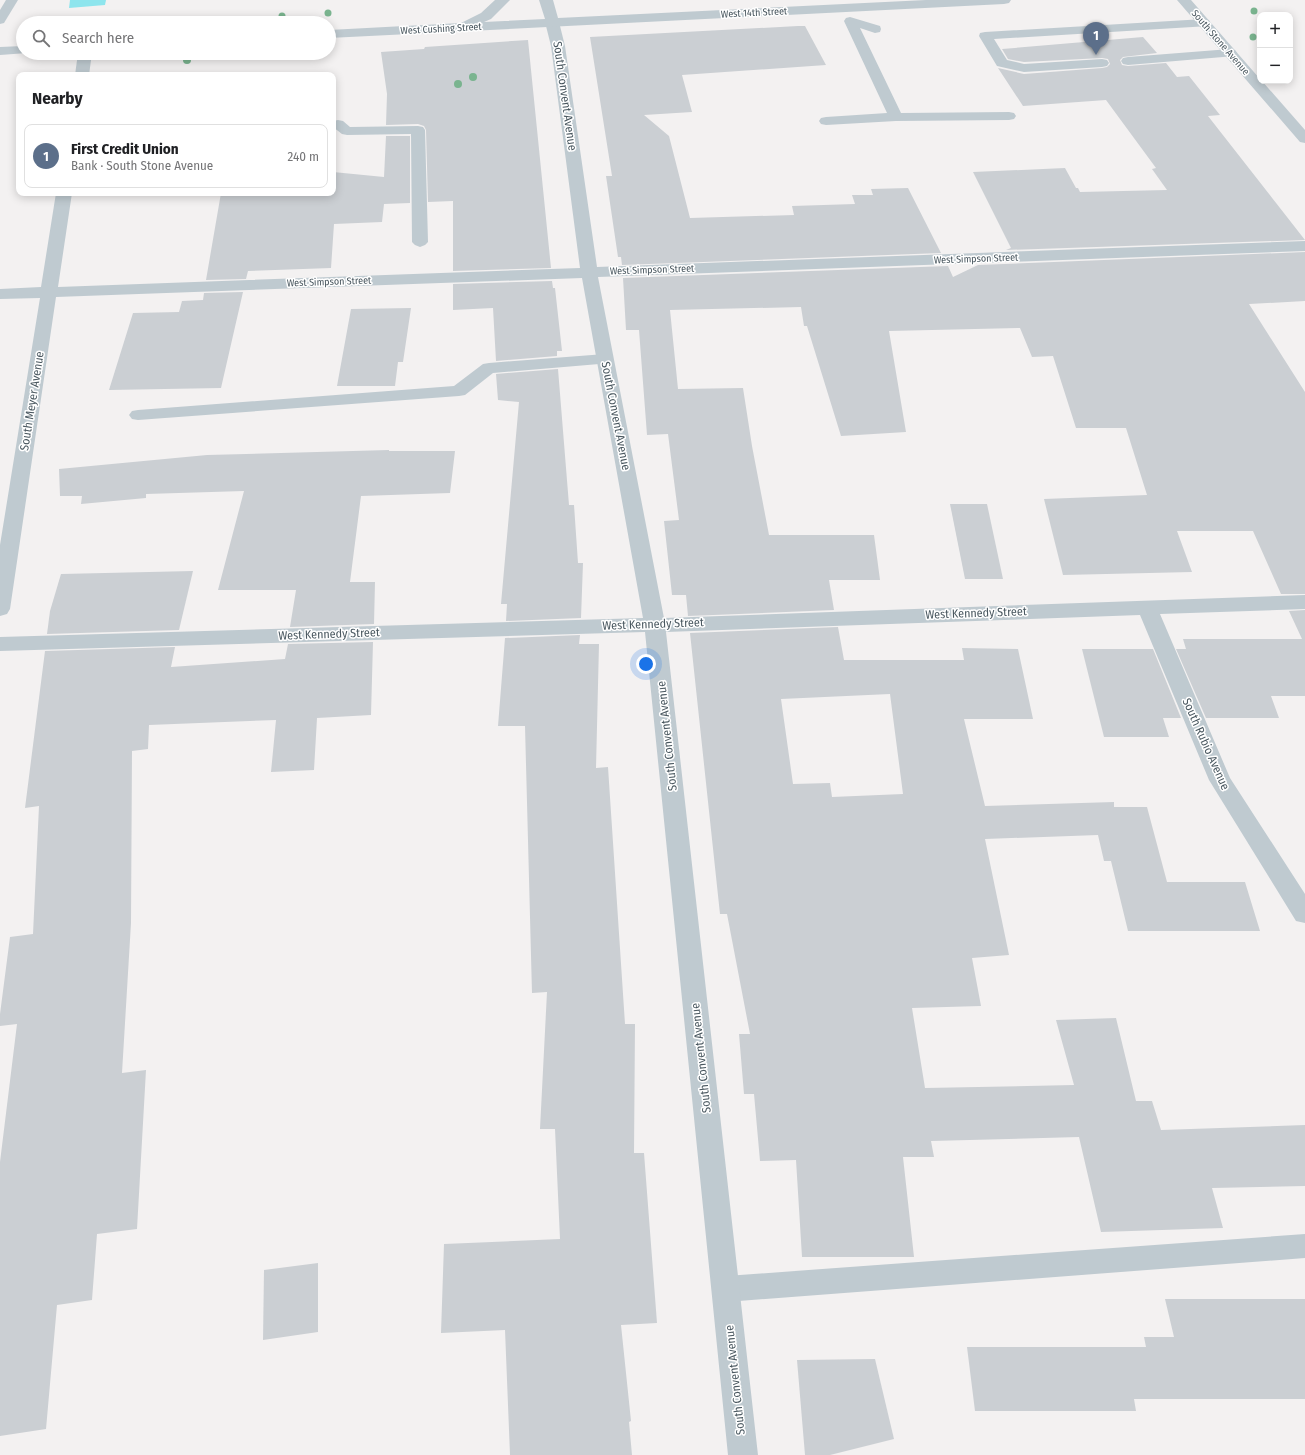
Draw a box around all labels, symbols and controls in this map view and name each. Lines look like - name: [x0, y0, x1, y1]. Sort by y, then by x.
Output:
- street label: West 14th Street: [721, 5, 788, 21]
- street label: South Stone Avenue: [1189, 8, 1252, 78]
- map controls: [1257, 12, 1293, 84]
- button: +: [1257, 12, 1293, 48]
- search box: [16, 16, 336, 60]
- street label: West Cushing Street: [400, 21, 483, 37]
- pin: 1: [1083, 22, 1109, 55]
- icon: search: [30, 27, 52, 49]
- text: Search here: [62, 29, 134, 47]
- street label: South Convent Avenue: [550, 40, 580, 152]
- button: −: [1257, 48, 1293, 84]
- text: Nearby: [32, 88, 83, 109]
- text: First Credit Union: [71, 140, 179, 158]
- text: 1: [43, 149, 49, 164]
- text: 240 m: [287, 149, 319, 164]
- text: Bank · South Stone Avenue: [71, 158, 213, 173]
- street label: West Simpson Street: [934, 252, 1019, 266]
- street label: West Simpson Street: [610, 263, 695, 277]
- street label: West Simpson Street: [287, 275, 372, 289]
- street label: South Meyer Avenue: [17, 350, 47, 452]
- street label: South Convent Avenue: [599, 360, 633, 472]
- street label: West Kennedy Street: [925, 604, 1027, 622]
- street label: West Kennedy Street: [602, 615, 704, 633]
- street label: West Kennedy Street: [278, 625, 380, 643]
- your location: [636, 654, 656, 674]
- street label: South Convent Avenue: [654, 680, 680, 792]
- street label: South Rubio Avenue: [1179, 696, 1233, 792]
- street label: South Convent Avenue: [688, 1002, 714, 1114]
- street label: South Convent Avenue: [722, 1324, 748, 1436]

